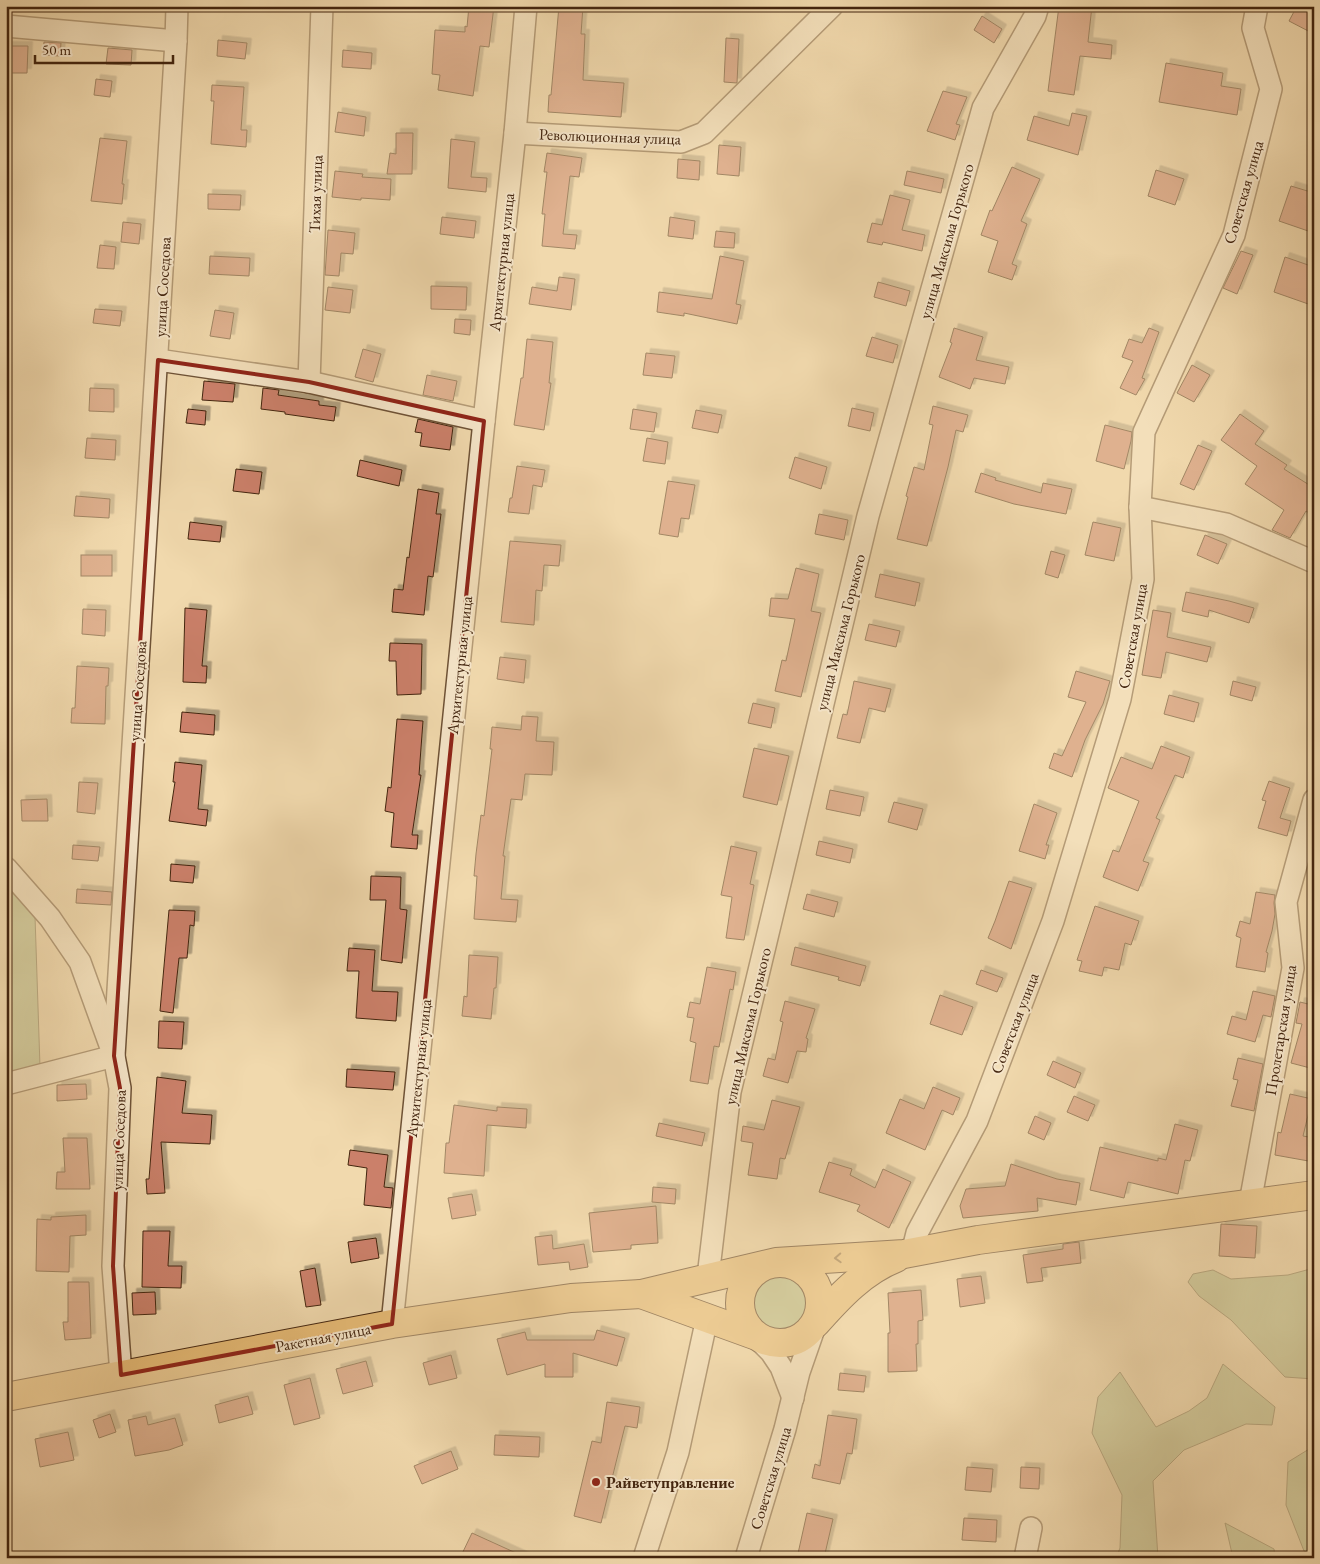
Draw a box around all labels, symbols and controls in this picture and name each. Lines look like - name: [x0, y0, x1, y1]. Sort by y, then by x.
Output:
- scale bar: [35, 32, 172, 64]
- text: 50 m: [42, 40, 71, 59]
- street label: Революционная улица: [539, 124, 682, 149]
- street label: Советская улица: [1219, 137, 1268, 246]
- street label: Тихая улица: [304, 154, 327, 234]
- street label: улица Максима Горького: [914, 161, 979, 321]
- street label: Архитектурная улица: [484, 191, 519, 333]
- street label: улица Соседова: [149, 236, 176, 338]
- street label: улица Максима Горького: [811, 552, 870, 713]
- street label: Советская улица: [1113, 581, 1152, 690]
- street label: Архитектурная улица: [442, 594, 477, 736]
- street label: улица Соседова: [124, 639, 152, 742]
- street label: улица Максима Горького: [719, 945, 776, 1107]
- street label: Пролетарская улица: [1260, 963, 1301, 1097]
- street label: Советская улица: [986, 969, 1044, 1077]
- street label: Архитектурная улица: [401, 997, 436, 1139]
- street label: улица Соседова: [106, 1089, 131, 1191]
- one-way arrow: [834, 1253, 842, 1264]
- street label: Ракетная улица: [273, 1318, 373, 1357]
- street label: Советская улица: [745, 1423, 796, 1532]
- place label: Райветуправление: [606, 1472, 735, 1493]
- marker: Райветуправление: [590, 1476, 602, 1488]

